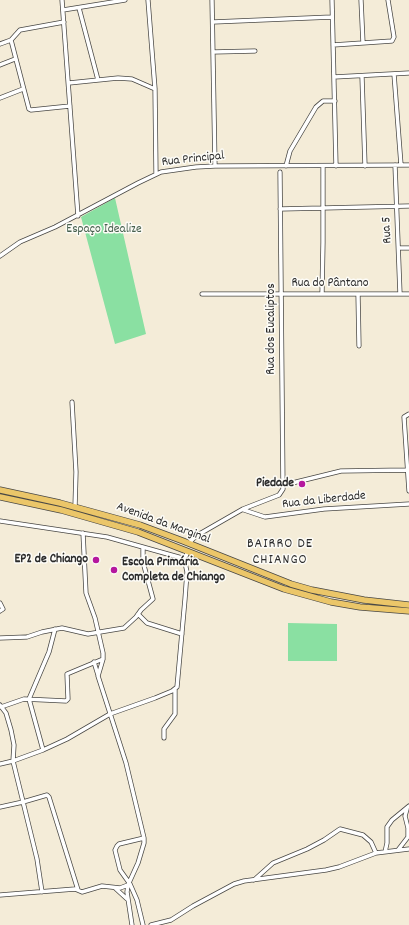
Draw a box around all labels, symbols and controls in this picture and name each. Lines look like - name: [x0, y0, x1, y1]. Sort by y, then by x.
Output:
- street label: Rua Principal: [161, 149, 225, 171]
- street label: Rua 5: [380, 216, 396, 244]
- park label: Espaço Idealize: [66, 222, 142, 238]
- street label: Rua do Pântano: [292, 276, 368, 292]
- street label: Rua dos Eucaliptos: [264, 283, 280, 375]
- place label: Piedade: [256, 476, 294, 492]
- marker: Piedade: [297, 479, 307, 489]
- street label: Rua da Liberdade: [281, 489, 367, 513]
- street label: Avenida da Marginal: [114, 500, 212, 548]
- district label: BAIRRO DE CHIANGO: [247, 537, 313, 570]
- place label: EP2 de Chiango: [14, 552, 88, 568]
- marker: EP2 de Chiango: [91, 555, 101, 565]
- place label: Escola Primária Completa de Chiango: [122, 555, 225, 586]
- marker: Escola Primária Completa de Chiango: [109, 565, 119, 575]

